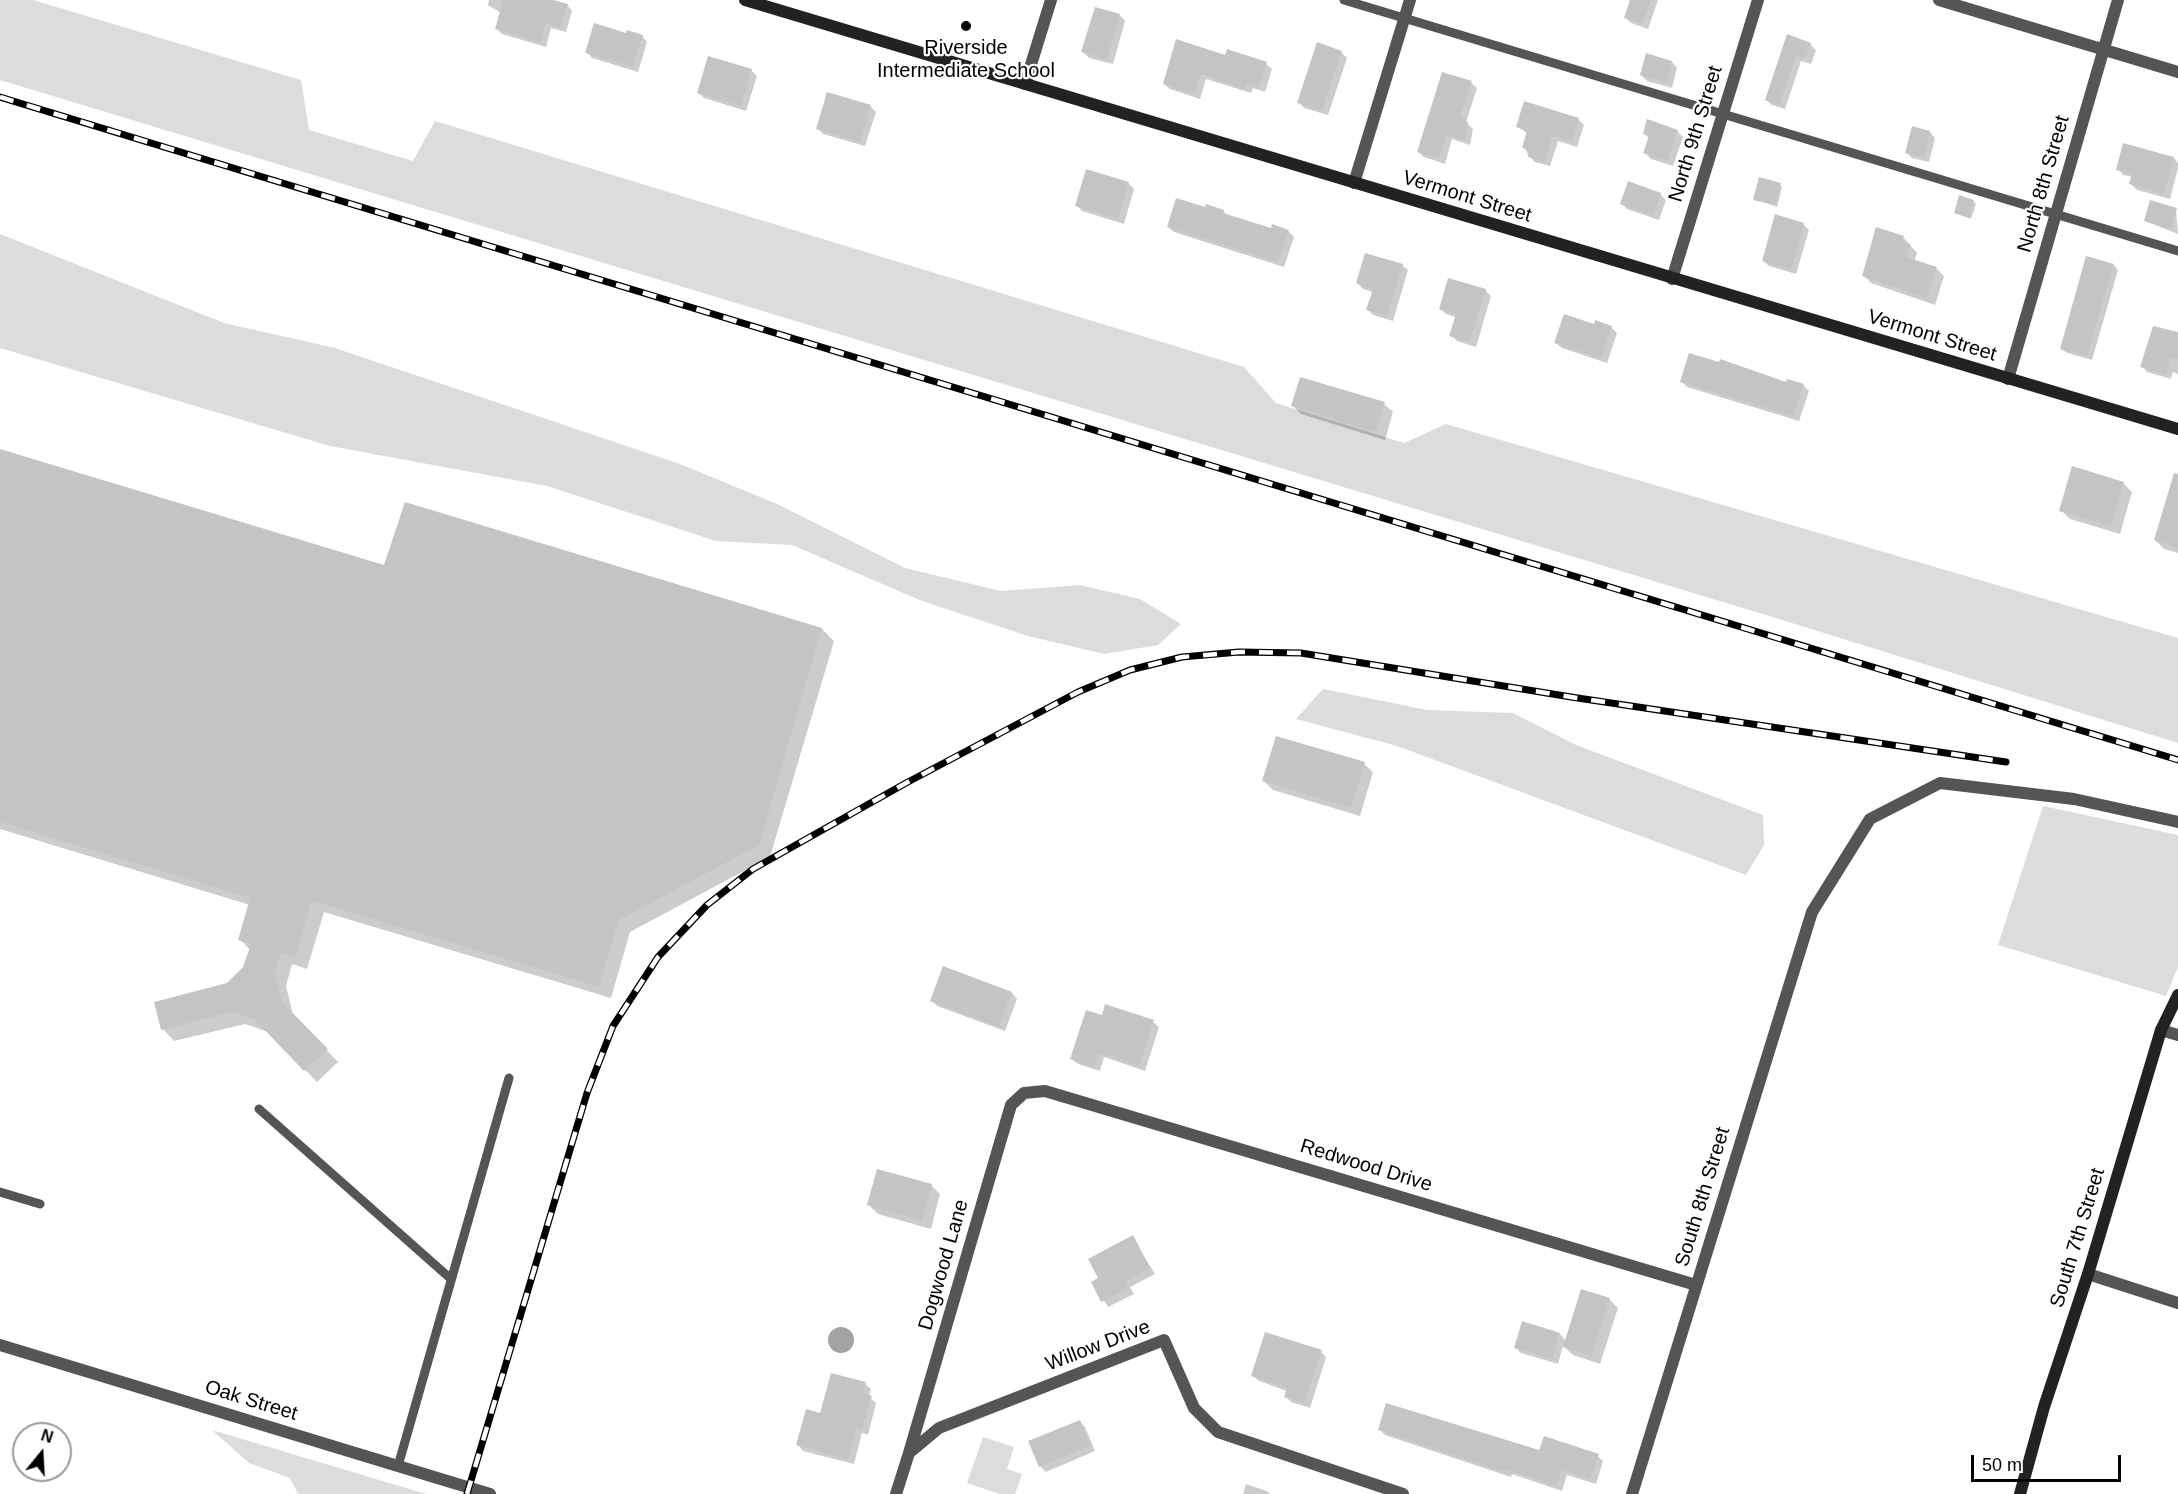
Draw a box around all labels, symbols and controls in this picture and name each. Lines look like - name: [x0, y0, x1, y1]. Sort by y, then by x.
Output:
- marker: Riverside Intermediate School: [959, 19, 973, 33]
- place label: Riverside Intermediate School: [877, 36, 1055, 83]
- street label: North 9th Street: [1664, 63, 1728, 205]
- street label: North 8th Street: [2013, 113, 2075, 255]
- street label: Vermont Street: [1400, 166, 1534, 228]
- street label: Vermont Street: [1865, 305, 1999, 367]
- street label: South 8th Street: [1670, 1124, 1736, 1270]
- street label: Redwood Drive: [1297, 1135, 1435, 1197]
- street label: South 7th Street: [2045, 1165, 2111, 1311]
- street label: Dogwood Lane: [914, 1197, 974, 1333]
- street label: Willow Drive: [1042, 1315, 1154, 1377]
- street label: Oak Street: [202, 1376, 300, 1426]
- north arrow: [12, 1422, 72, 1482]
- text: N: [39, 1426, 55, 1446]
- scale bar: [1974, 1443, 2124, 1481]
- text: 50 m: [1982, 1455, 2022, 1475]

